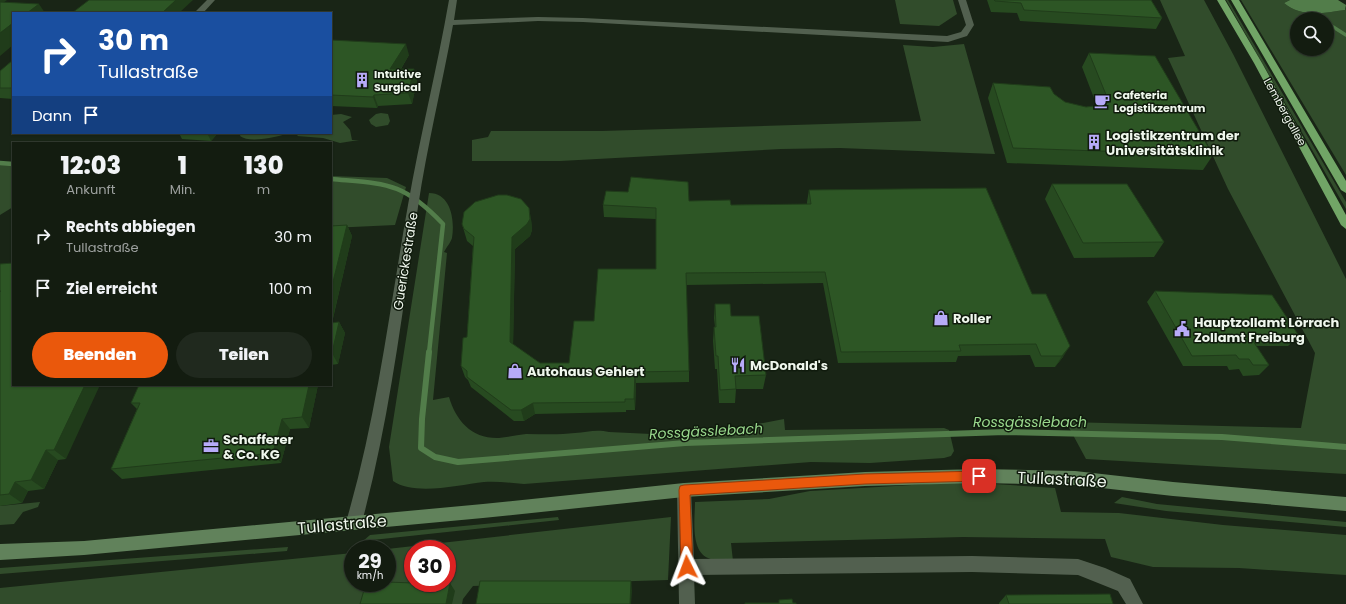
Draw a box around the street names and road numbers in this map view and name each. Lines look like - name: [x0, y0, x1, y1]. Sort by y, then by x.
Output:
- street label: Lembergallee: [1260, 75, 1310, 149]
- street label: Guerickestraße: [388, 211, 423, 312]
- street label: Tullastraße: [1017, 466, 1107, 493]
- street label: Tullastraße: [297, 509, 388, 540]

